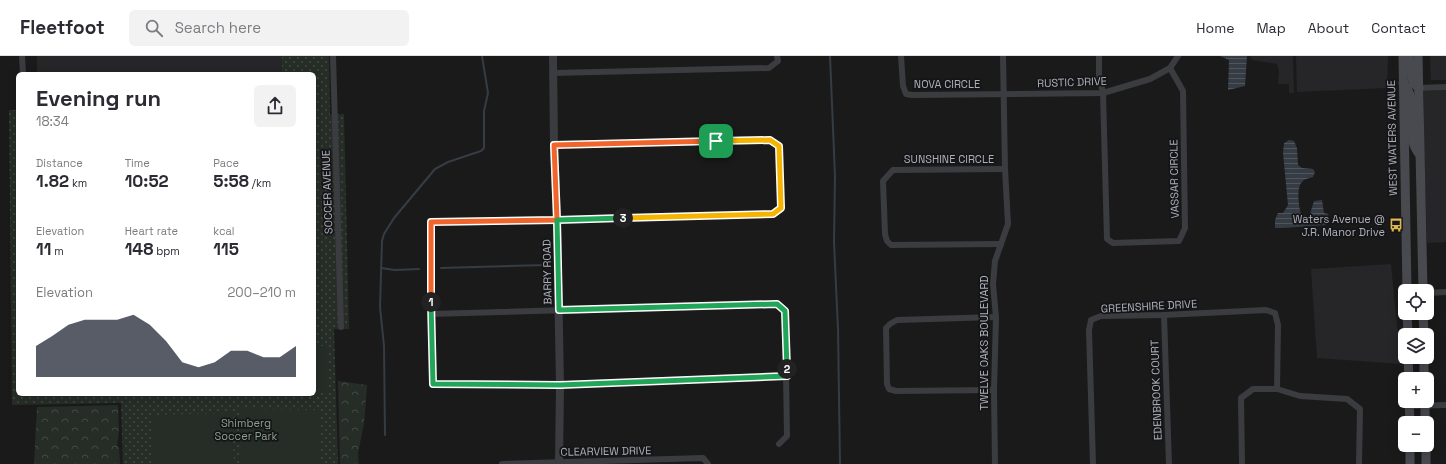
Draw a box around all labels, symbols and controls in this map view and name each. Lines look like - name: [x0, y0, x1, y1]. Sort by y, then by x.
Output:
- search box: [129, 10, 409, 46]
- text: Fleetfoot: [20, 15, 105, 40]
- icon: search: [143, 17, 165, 39]
- text: Search here: [175, 18, 261, 37]
- text: Home: [1196, 19, 1234, 37]
- text: Map: [1256, 19, 1286, 37]
- text: About: [1308, 19, 1349, 37]
- text: Contact: [1371, 19, 1426, 37]
- street label: RUSTIC DRIVE: [1037, 74, 1107, 90]
- street label: NOVA CIRCLE: [914, 77, 980, 91]
- street label: WEST WATERS AVENUE: [1384, 80, 1400, 196]
- text: Evening run: [36, 84, 161, 112]
- button: share: [254, 85, 296, 127]
- text: 18:34: [36, 113, 69, 130]
- pin: [699, 124, 733, 158]
- icon: arrive: [705, 130, 727, 152]
- street label: VASSAR CIRCLE: [1166, 139, 1182, 219]
- street label: SOCCER AVENUE: [319, 150, 335, 234]
- street label: SUNSHINE CIRCLE: [904, 152, 994, 166]
- text: Distance: [36, 156, 83, 170]
- text: Time: [125, 156, 150, 170]
- text: Pace: [213, 156, 239, 170]
- text: 1.82: [36, 170, 69, 192]
- text: 10:52: [125, 170, 169, 192]
- text: 5:58: [213, 170, 249, 192]
- text: km: [69, 176, 87, 190]
- text: /km: [249, 176, 271, 190]
- pin: 3: [613, 208, 633, 228]
- text: 3: [620, 211, 626, 225]
- place label: Waters Avenue @ J.R. Manor Drive: [1293, 212, 1385, 239]
- bus stop icon: Waters Avenue @ J.R. Manor Drive: [1388, 217, 1404, 233]
- text: Elevation: [36, 224, 84, 238]
- text: Heart rate: [125, 224, 178, 238]
- text: kcal: [213, 224, 235, 238]
- text: 11: [36, 238, 51, 260]
- text: 148: [125, 238, 153, 260]
- text: 115: [213, 238, 239, 260]
- street label: BARRY ROAD: [539, 239, 555, 305]
- text: m: [51, 244, 64, 258]
- text: bpm: [153, 244, 180, 258]
- street label: TWELVE OAKS BOULEVARD: [977, 275, 991, 411]
- text: Elevation: [36, 284, 93, 301]
- text: 200–210 m: [227, 284, 296, 301]
- map controls: [1398, 284, 1434, 452]
- button: locate: [1398, 284, 1434, 320]
- pin: 1: [421, 292, 441, 312]
- text: 1: [429, 295, 433, 309]
- street label: GREENSHIRE DRIVE: [1100, 296, 1198, 316]
- button: layers: [1398, 328, 1434, 364]
- street label: EDENBROOK COURT: [1147, 339, 1165, 440]
- pin: 2: [777, 359, 797, 379]
- text: 2: [784, 362, 790, 376]
- button: +: [1398, 372, 1434, 408]
- park label: Shimberg Soccer Park: [214, 416, 278, 443]
- button: −: [1398, 416, 1434, 452]
- street label: CLEARVIEW DRIVE: [560, 443, 652, 459]

